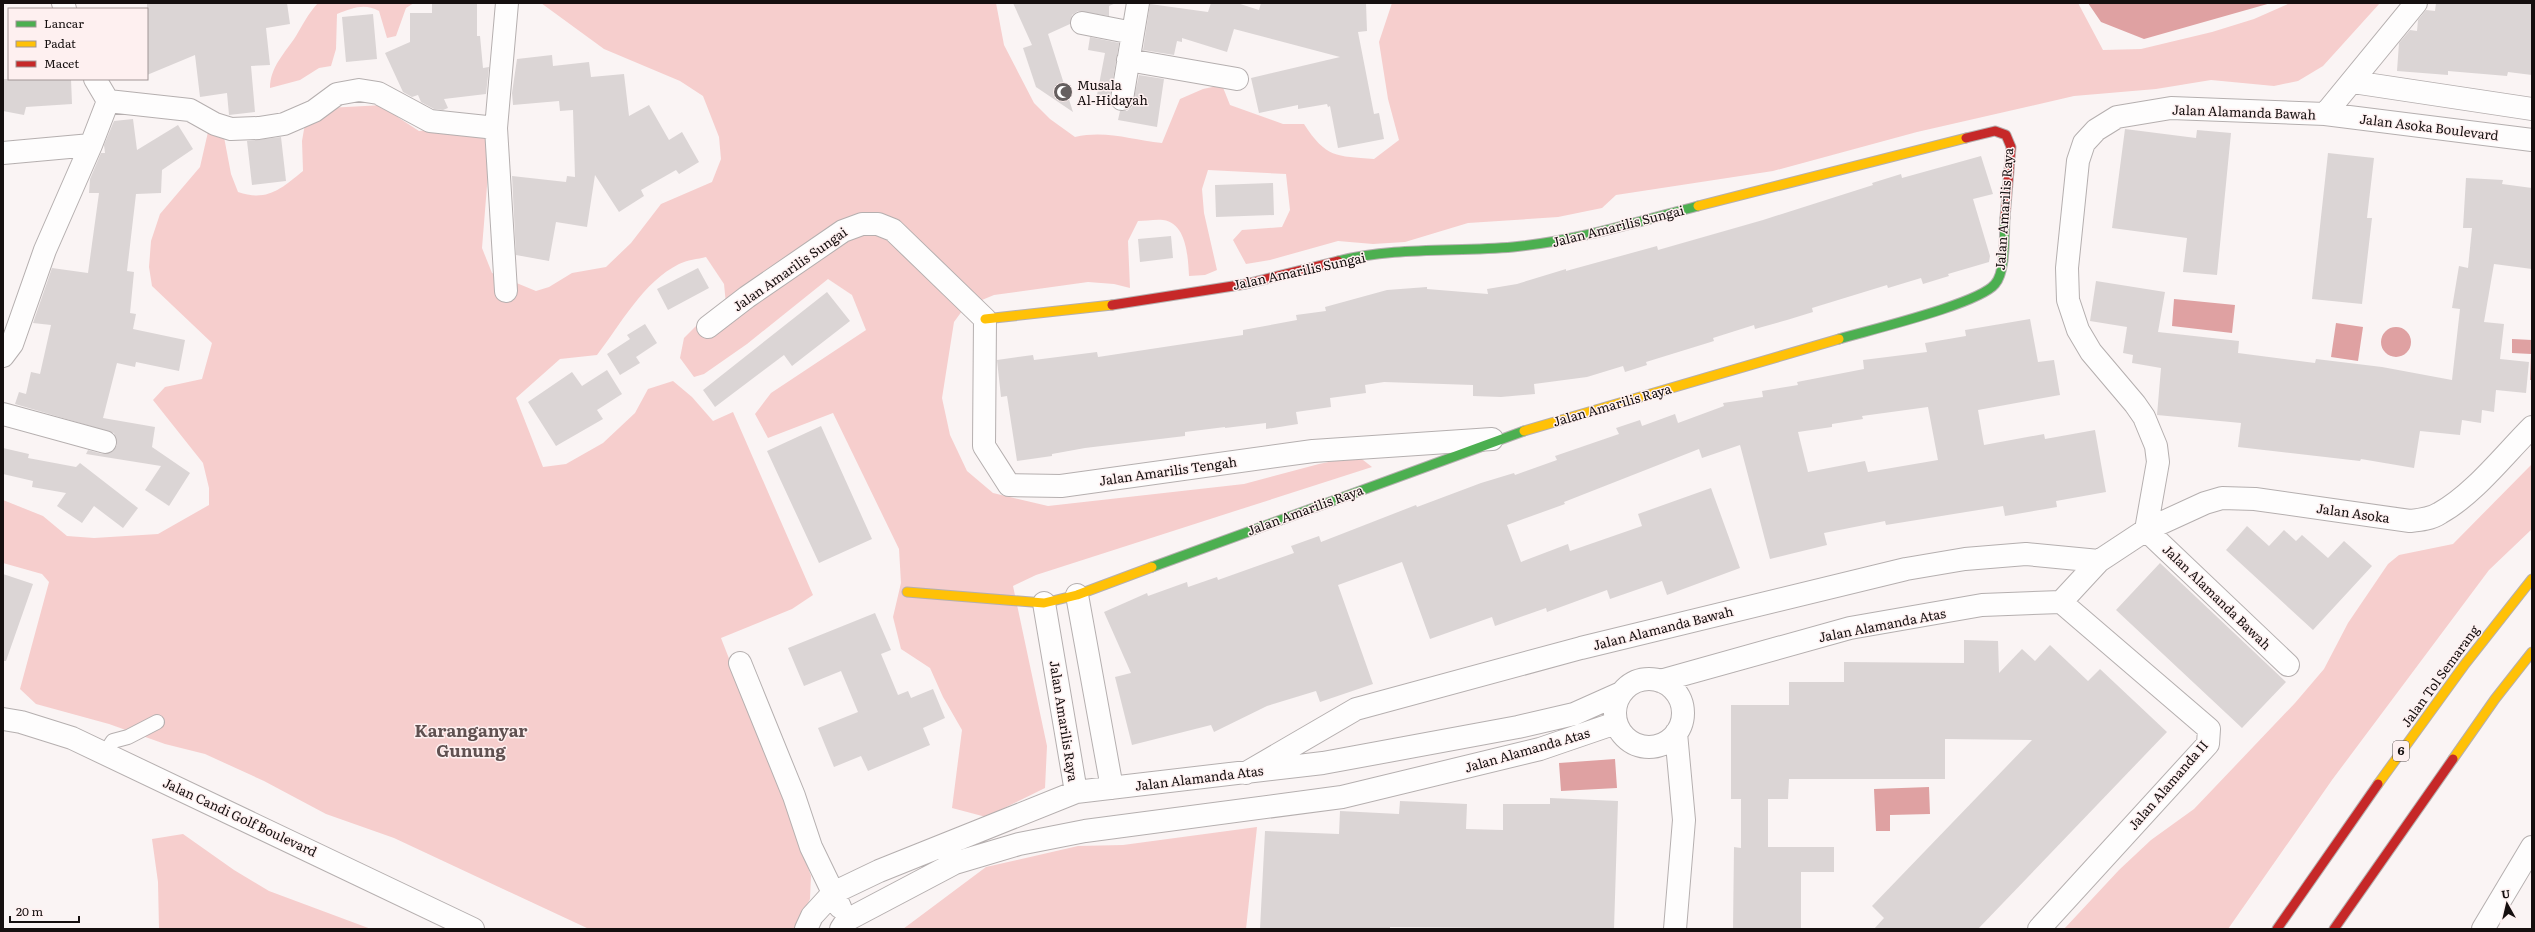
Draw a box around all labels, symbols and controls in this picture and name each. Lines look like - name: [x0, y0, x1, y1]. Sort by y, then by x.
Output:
- legend: [8, 8, 148, 80]
- text: Lancar: [44, 14, 84, 32]
- text: Padat: [44, 34, 76, 52]
- text: Macet: [44, 54, 79, 72]
- place label: Musala Al-Hidayah: [1077, 75, 1148, 109]
- mosque icon: Musala Al-Hidayah: [1052, 81, 1074, 103]
- street label: Jalan Alamanda Bawah: [2172, 99, 2317, 124]
- street label: Jalan Asoka Boulevard: [2358, 109, 2500, 144]
- street label: Jalan Amarilis Raya: [1990, 147, 2017, 271]
- street label: Jalan Amarilis Sungai: [1550, 200, 1687, 251]
- street label: Jalan Amarilis Sungai: [729, 222, 851, 315]
- street label: Jalan Amarilis Sungai: [1231, 247, 1368, 294]
- street label: Jalan Amarilis Raya: [1550, 379, 1673, 431]
- street label: Jalan Amarilis Tengah: [1098, 451, 1239, 490]
- street label: Jalan Amarilis Raya: [1244, 480, 1366, 539]
- street label: Jalan Asoka: [2315, 498, 2391, 527]
- street label: Jalan Alamanda Bawah: [2159, 540, 2276, 654]
- street label: Jalan Alamanda Bawah: [1591, 601, 1736, 654]
- street label: Jalan Alamanda Atas: [1817, 603, 1947, 646]
- street label: Jalan Tol Semarang: [2396, 620, 2484, 731]
- street label: Jalan Amarilis Raya: [1046, 659, 1083, 783]
- district label: Karanganyar Gunung: [414, 717, 528, 762]
- street label: Jalan Alamanda Atas: [1462, 723, 1592, 776]
- street label: Jalan Alamanda II: [2123, 736, 2212, 834]
- road number: 6: [2393, 741, 2409, 761]
- street label: Jalan Alamanda Atas: [1134, 760, 1264, 795]
- street label: Jalan Candi Golf Boulevard: [160, 772, 320, 861]
- north arrow: [2487, 884, 2527, 924]
- text: U: [2500, 885, 2511, 902]
- scale bar: [10, 898, 79, 924]
- text: 20 m: [16, 902, 43, 920]

